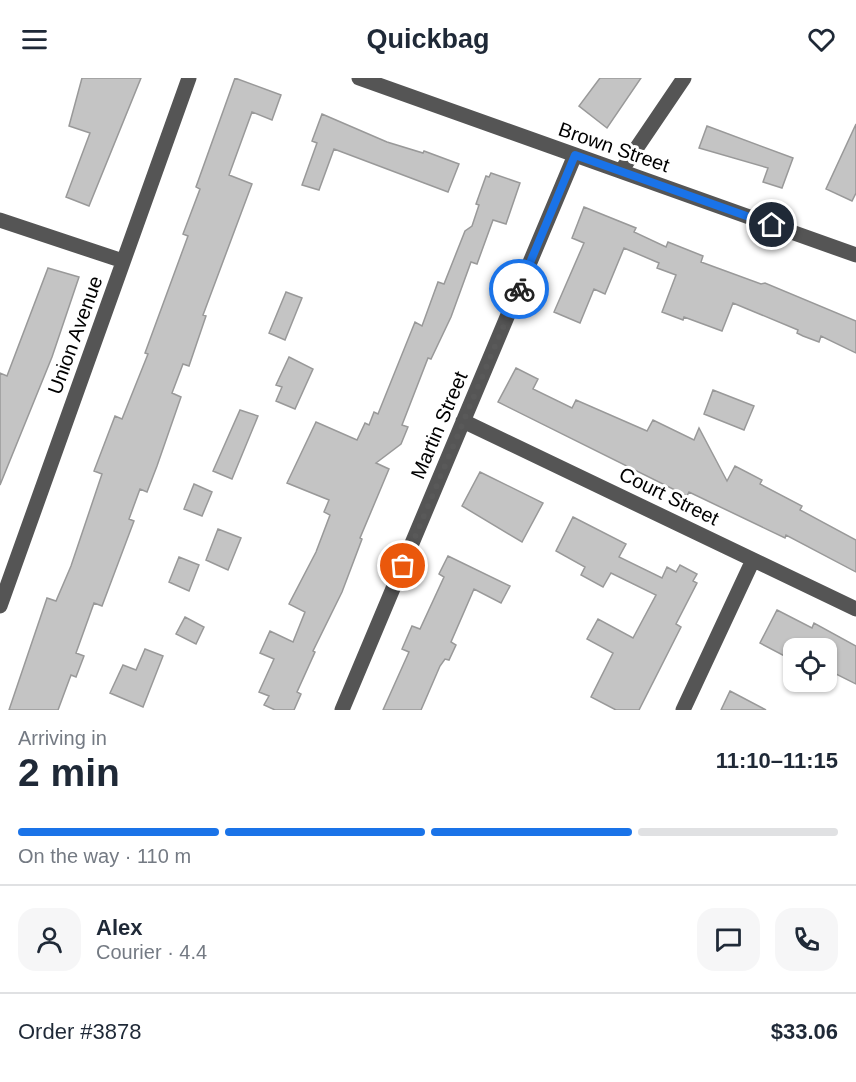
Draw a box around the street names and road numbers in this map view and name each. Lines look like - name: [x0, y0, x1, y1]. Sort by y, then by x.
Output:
- street label: Brown Street: [556, 118, 673, 176]
- street label: Union Avenue: [43, 273, 107, 397]
- street label: Martin Street: [407, 368, 472, 482]
- street label: Court Street: [616, 462, 723, 530]

